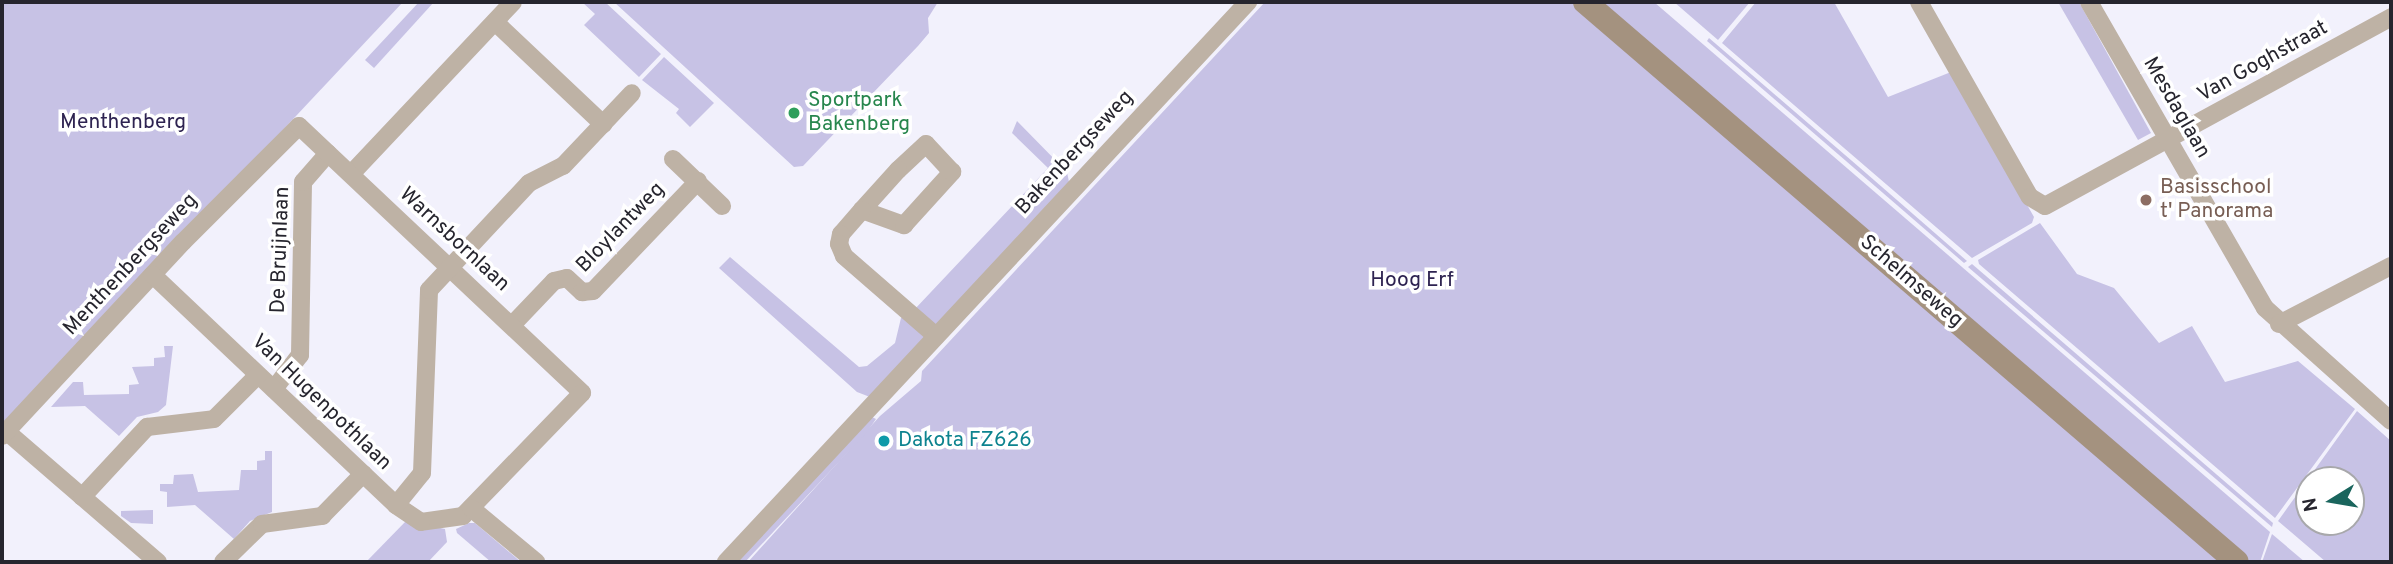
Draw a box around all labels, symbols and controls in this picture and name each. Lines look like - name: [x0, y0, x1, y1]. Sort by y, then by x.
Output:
- street label: Van Goghstraat: [2194, 16, 2332, 108]
- street label: Mesdaglaan: [2137, 53, 2215, 163]
- street label: Bakenbergseweg: [1011, 86, 1139, 220]
- place label: Sportpark Bakenberg: [808, 88, 910, 138]
- marker: Sportpark Bakenberg: [786, 105, 802, 121]
- park label: Menthenberg: [60, 110, 186, 136]
- place label: Basisschool t' Panorama: [2160, 175, 2273, 225]
- street label: Bloylantweg: [572, 177, 670, 279]
- street label: Warnsbornlaan: [394, 182, 514, 298]
- street label: De Bruijnlaan: [266, 186, 296, 314]
- street label: Menthenbergseweg: [59, 189, 203, 341]
- marker: Basisschool t' Panorama: [2138, 192, 2154, 208]
- street label: Schelmseweg: [1854, 230, 1968, 334]
- park label: Hoog Erf: [1370, 268, 1454, 294]
- street label: Van Hugenpothlaan: [246, 330, 396, 476]
- place label: Dakota FZ626: [898, 428, 1032, 454]
- marker: Dakota FZ626: [876, 433, 892, 449]
- north arrow: [2295, 466, 2365, 536]
- text: N: [2298, 496, 2324, 514]

